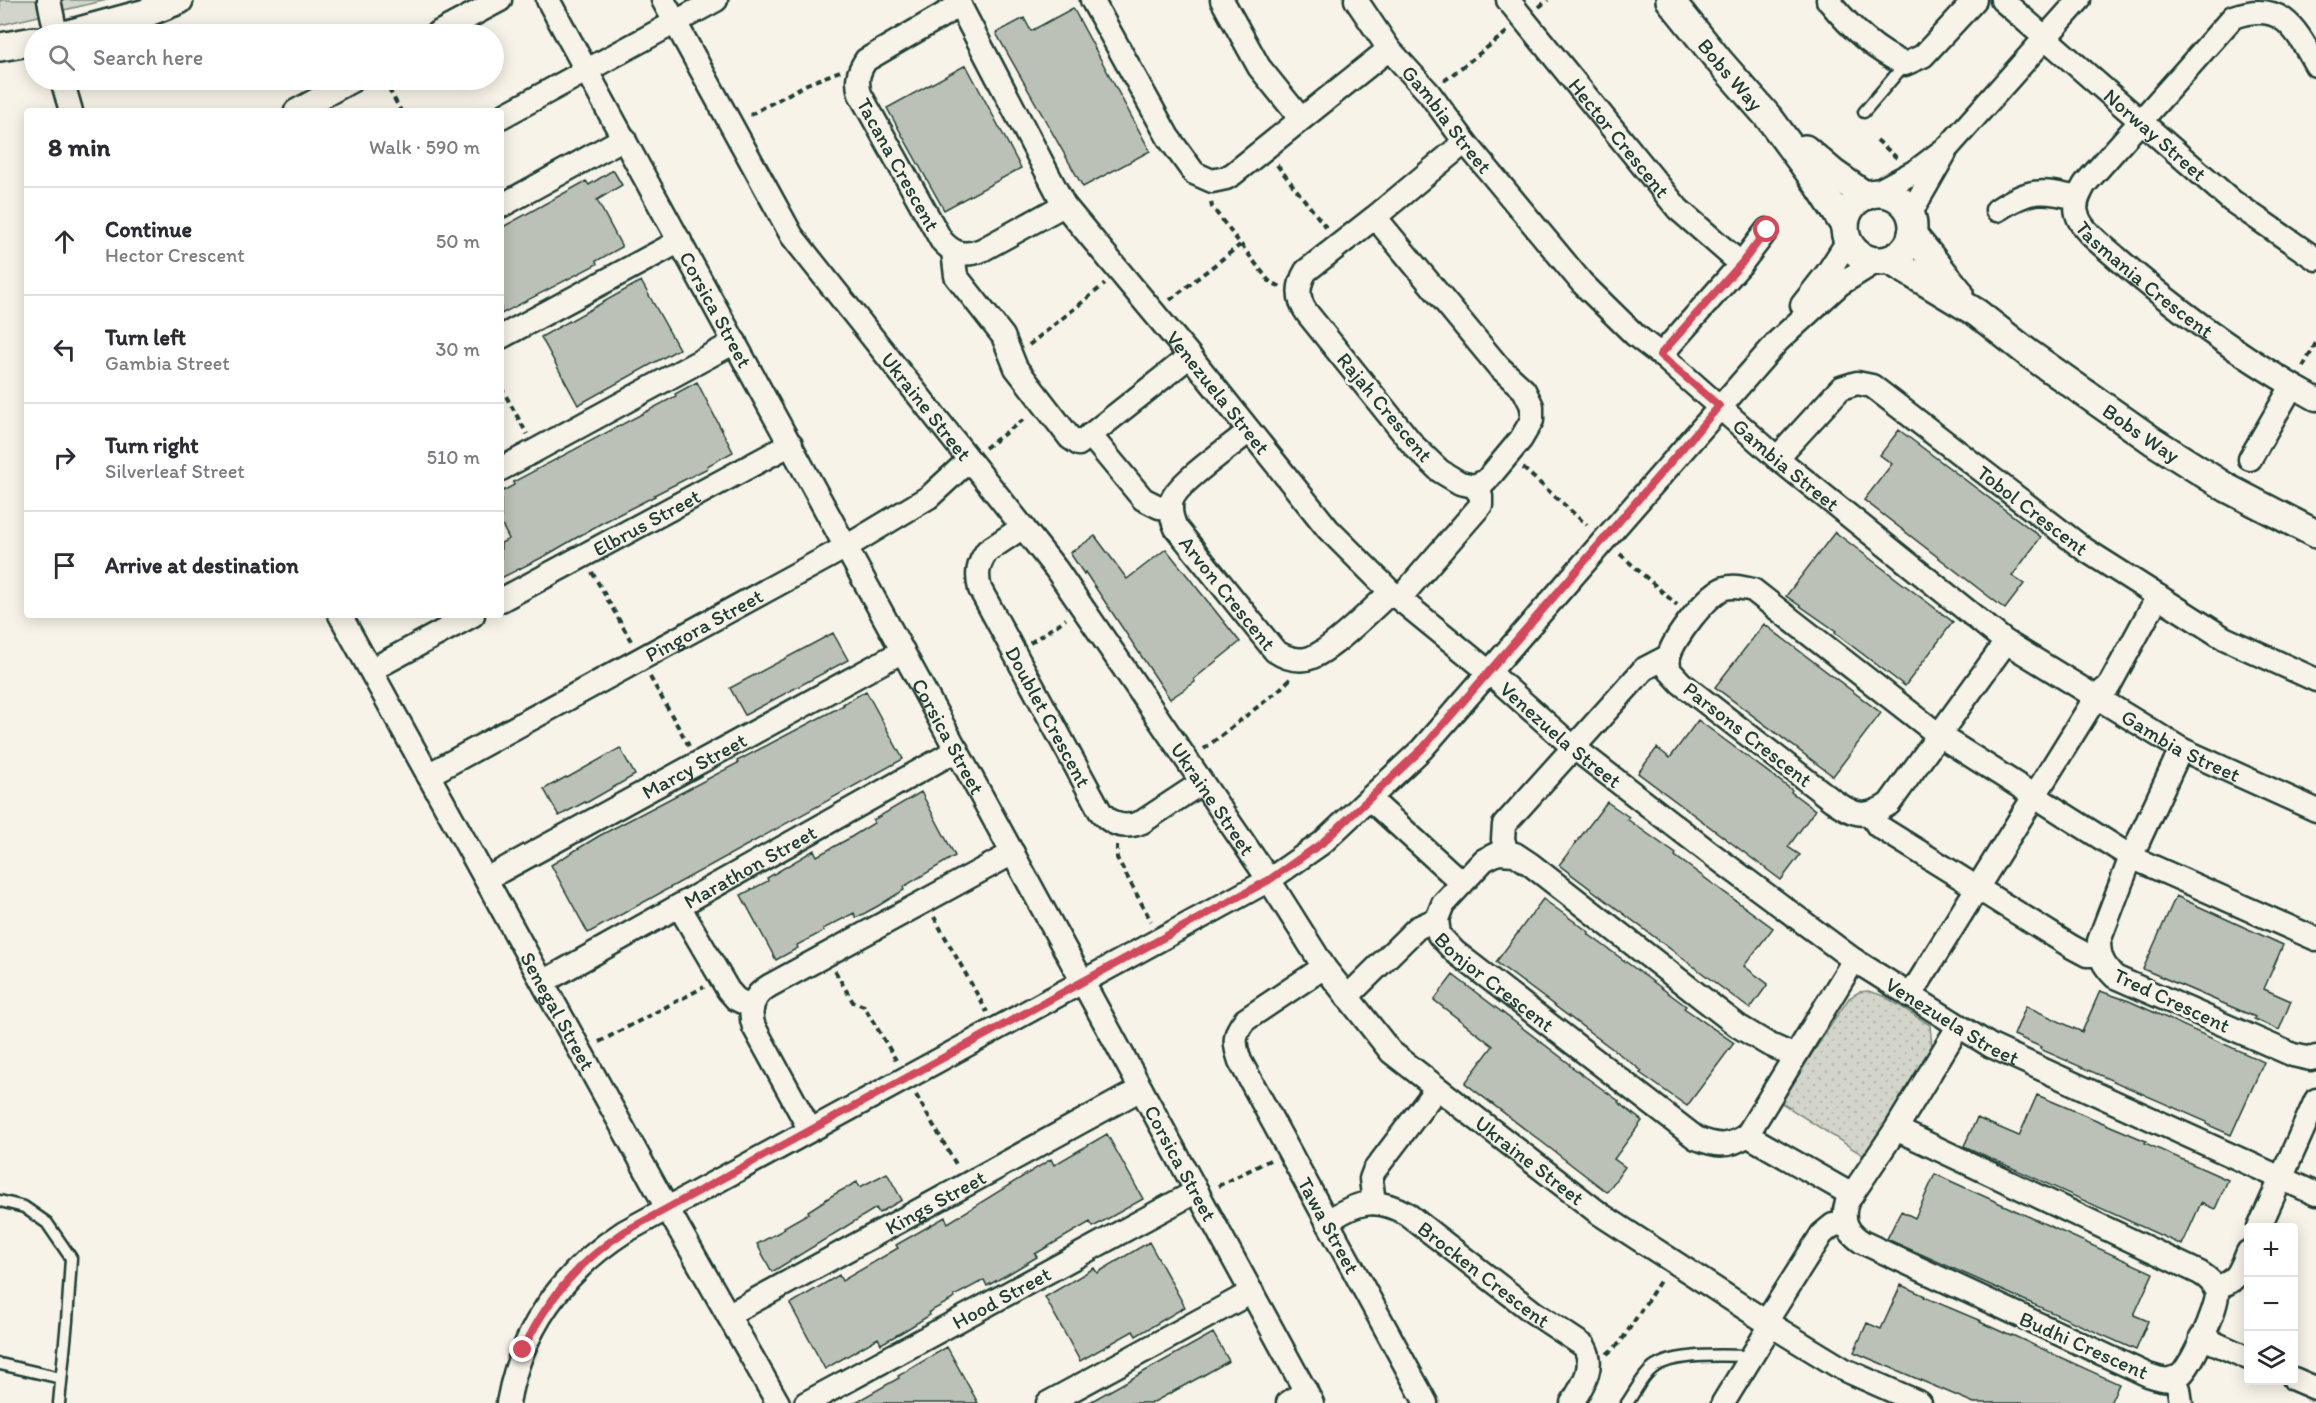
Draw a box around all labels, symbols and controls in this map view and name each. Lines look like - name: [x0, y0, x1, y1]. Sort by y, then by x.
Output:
- search box: [24, 24, 504, 90]
- street label: Bobs Way: [1693, 33, 1769, 116]
- icon: search: [45, 41, 78, 74]
- text: Search here: [93, 44, 203, 71]
- street label: Gambia Street: [1397, 59, 1498, 178]
- street label: Hector Crescent: [1564, 72, 1676, 202]
- street label: Norway Street: [2099, 83, 2212, 186]
- street label: Tacana Crescent: [852, 93, 946, 235]
- text: 8 min: [48, 131, 110, 163]
- text: Walk · 590 m: [369, 135, 480, 159]
- street label: Tasmania Crescent: [2071, 215, 2219, 343]
- text: Continue: [105, 216, 192, 243]
- route start: [1753, 216, 1779, 242]
- icon: ahead: [48, 225, 81, 258]
- text: 50 m: [436, 229, 480, 253]
- text: Hector Crescent: [105, 243, 245, 267]
- street label: Corsica Street: [675, 247, 758, 372]
- text: Turn left: [105, 324, 186, 351]
- street label: Venezuela Street: [1161, 325, 1276, 459]
- icon: left: [48, 333, 81, 366]
- text: 30 m: [435, 337, 480, 361]
- street label: Ukraine Street: [876, 347, 978, 465]
- street label: Rajah Crescent: [1332, 347, 1438, 467]
- text: Gambia Street: [105, 351, 230, 375]
- street label: Bobs Way: [2098, 397, 2185, 467]
- street label: Gambia Street: [1728, 413, 1845, 516]
- text: Turn right: [105, 432, 199, 459]
- icon: right: [48, 441, 81, 474]
- text: 510 m: [427, 445, 480, 469]
- text: Silverleaf Street: [105, 459, 245, 483]
- street label: Tobol Crescent: [1972, 459, 2094, 560]
- street label: Elbrus Street: [588, 483, 705, 561]
- street label: Arvon Crescent: [1175, 530, 1282, 655]
- icon: arrive: [48, 549, 81, 582]
- text: Arrive at destination: [105, 552, 299, 579]
- street label: Pingora Street: [641, 582, 767, 667]
- street label: Doublet Crescent: [1001, 641, 1097, 791]
- street label: Corsica Street: [907, 674, 990, 798]
- street label: Venezuela Street: [1495, 676, 1627, 793]
- street label: Parsons Crescent: [1679, 676, 1817, 792]
- street label: Gambia Street: [2117, 703, 2244, 787]
- street label: Marcy Street: [637, 727, 751, 804]
- street label: Ukraine Street: [1166, 737, 1261, 860]
- street label: Marathon Street: [679, 819, 821, 913]
- street label: Bonjor Crescent: [1430, 926, 1560, 1037]
- street label: Senegal Street: [516, 947, 601, 1075]
- street label: Tred Crescent: [2110, 962, 2234, 1038]
- street label: Venezuela Street: [1881, 971, 2023, 1070]
- street label: Corsica Street: [1139, 1100, 1223, 1225]
- street label: Ukraine Street: [1471, 1110, 1590, 1210]
- street label: Kings Street: [880, 1164, 990, 1239]
- street label: Tawa Street: [1293, 1173, 1366, 1278]
- street label: Brocken Crescent: [1413, 1215, 1555, 1332]
- map controls: [2244, 1223, 2298, 1385]
- button: +: [2244, 1223, 2298, 1277]
- street label: Hood Street: [948, 1260, 1055, 1334]
- button: −: [2244, 1277, 2298, 1331]
- street label: Budhi Crescent: [2016, 1305, 2152, 1385]
- button: layers: [2244, 1331, 2298, 1385]
- route end: [509, 1336, 535, 1362]

